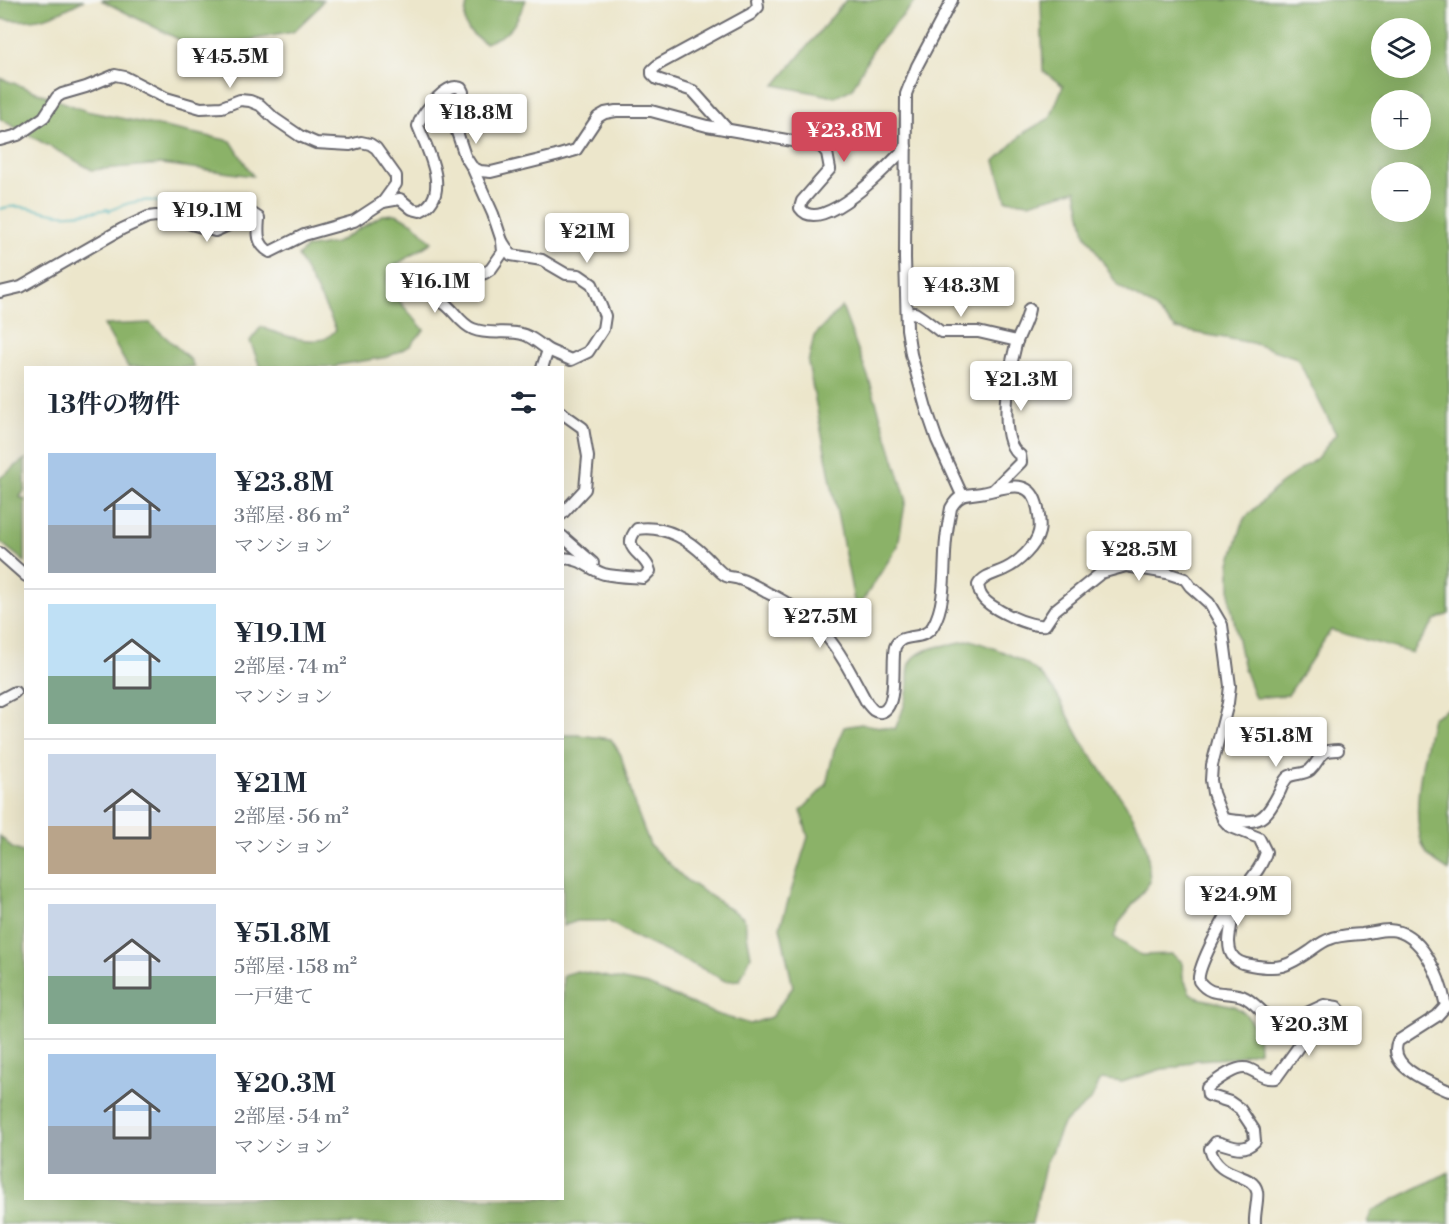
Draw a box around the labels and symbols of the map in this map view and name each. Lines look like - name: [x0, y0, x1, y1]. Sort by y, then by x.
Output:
- pin: ¥45.5M: [181, 38, 279, 89]
- pin: ¥18.8M: [427, 94, 525, 145]
- pin: ¥23.8M: [795, 112, 893, 163]
- pin: ¥19.1M: [158, 192, 256, 243]
- pin: ¥21M: [551, 213, 623, 264]
- pin: ¥16.1M: [386, 263, 484, 314]
- pin: ¥48.3M: [912, 267, 1010, 318]
- pin: ¥21.3M: [972, 361, 1070, 412]
- pin: ¥28.5M: [1090, 531, 1188, 582]
- pin: ¥27.5M: [771, 598, 869, 649]
- pin: ¥51.8M: [1227, 717, 1325, 768]
- pin: ¥24.9M: [1189, 876, 1287, 927]
- pin: ¥20.3M: [1260, 1006, 1358, 1057]

